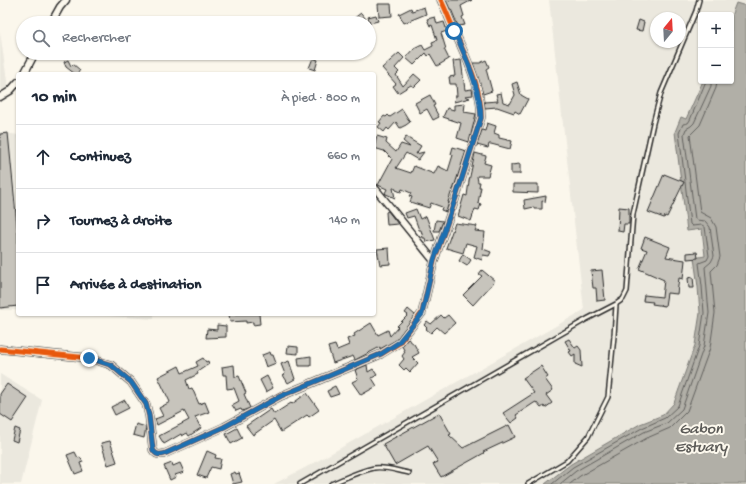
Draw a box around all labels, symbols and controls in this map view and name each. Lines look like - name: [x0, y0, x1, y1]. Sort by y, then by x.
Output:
- north arrow: [650, 12, 686, 48]
- map controls: [698, 12, 734, 84]
- button: +: [698, 12, 734, 48]
- search box: [16, 16, 376, 60]
- route start: [445, 22, 463, 40]
- icon: search: [30, 27, 52, 49]
- text: Rechercher: [62, 29, 130, 47]
- button: −: [698, 48, 734, 84]
- text: 10 min: [32, 88, 76, 108]
- text: À pied · 800 m: [281, 91, 360, 106]
- icon: ahead: [32, 146, 54, 168]
- text: Continuez: [70, 148, 131, 166]
- text: 660 m: [327, 149, 360, 164]
- icon: right: [32, 210, 54, 232]
- text: Tournez à droite: [70, 212, 172, 230]
- text: 140 m: [329, 213, 360, 228]
- icon: arrive: [32, 274, 54, 296]
- text: Arrivée à destination: [70, 276, 201, 294]
- route end: [80, 349, 98, 367]
- water label: Gabon Estuary: [675, 421, 728, 458]

